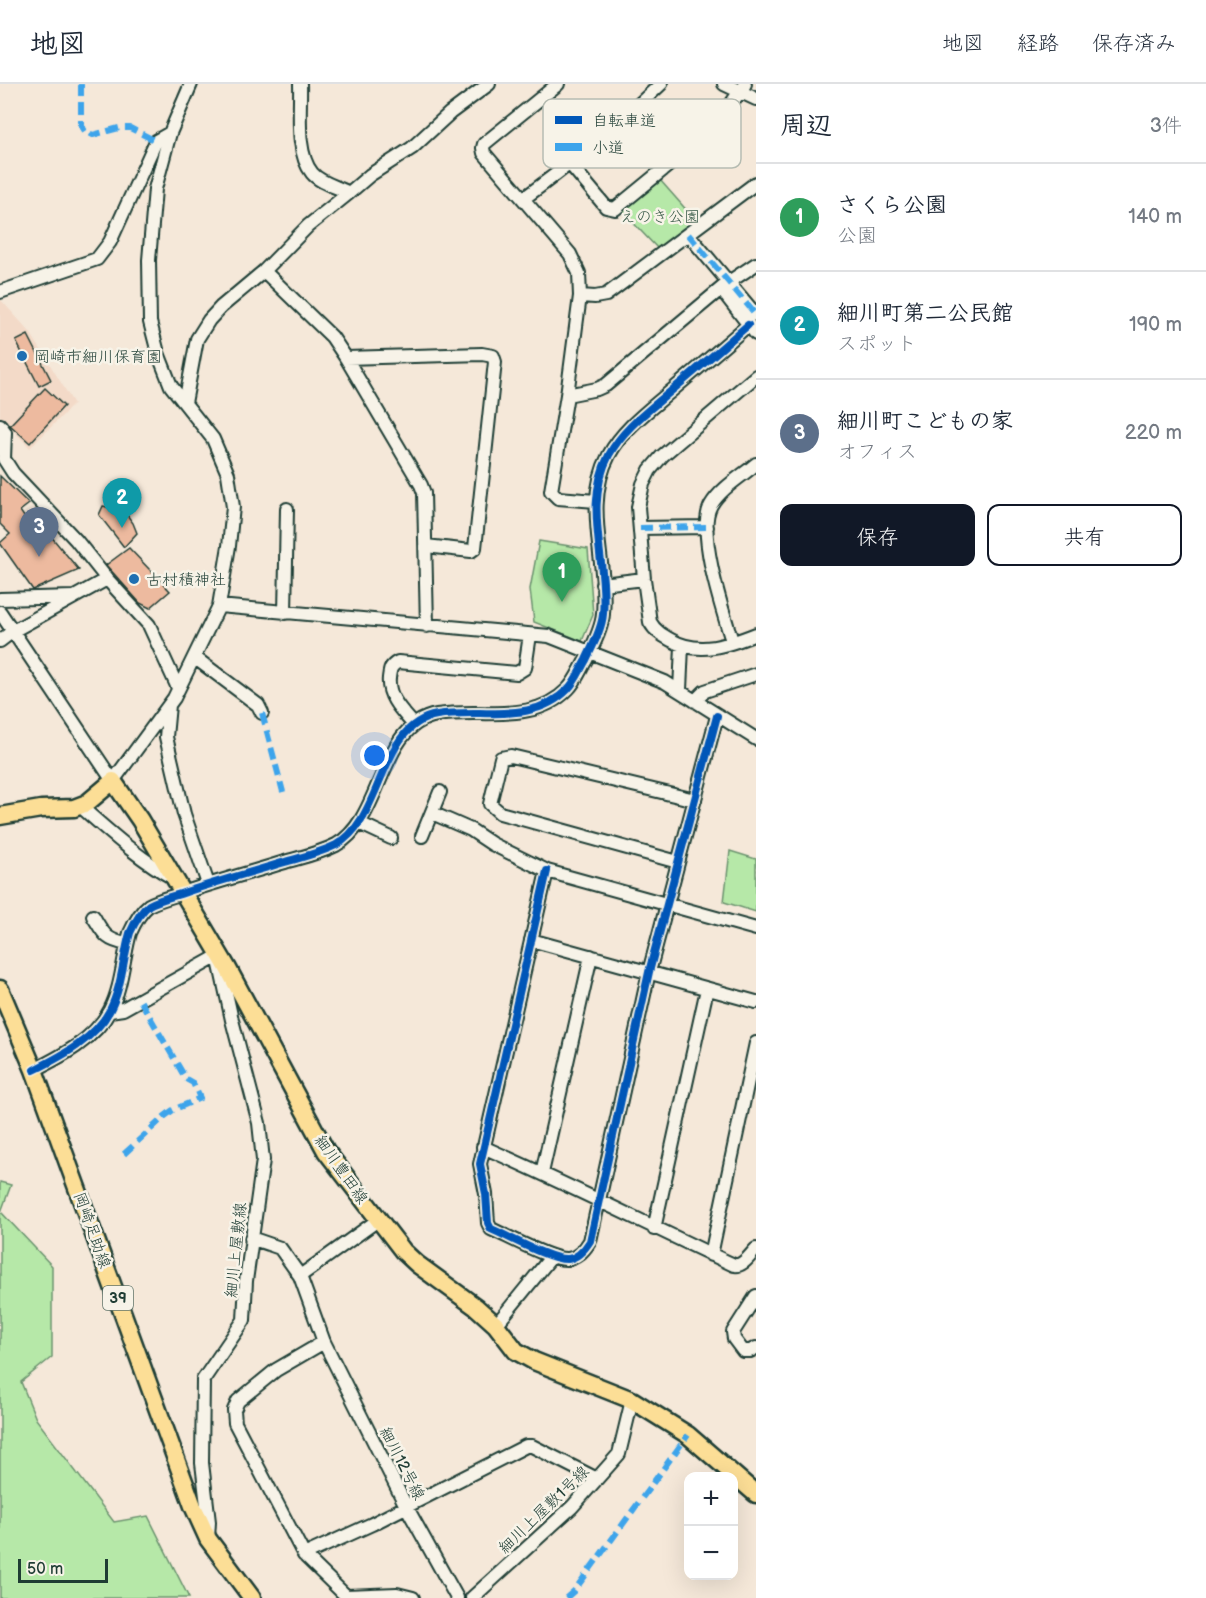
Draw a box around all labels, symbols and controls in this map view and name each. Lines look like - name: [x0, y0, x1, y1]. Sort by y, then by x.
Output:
- text: 地図: [30, 28, 86, 61]
- text: 地図: [942, 31, 984, 56]
- text: 経路: [1017, 31, 1059, 56]
- text: 保存済み: [1092, 31, 1176, 56]
- legend: [543, 99, 741, 168]
- text: 周辺: [780, 111, 832, 142]
- text: 自転車道: [592, 112, 656, 131]
- text: 3件: [1150, 114, 1182, 138]
- text: 小道: [592, 139, 624, 158]
- text: さくら公園: [837, 192, 947, 219]
- text: 1: [795, 205, 804, 229]
- text: 140 m: [1128, 205, 1182, 229]
- park label: えのき公園: [620, 208, 700, 227]
- text: 公園: [837, 224, 877, 248]
- text: 細川町第二公民館: [837, 300, 1013, 327]
- text: 2: [794, 313, 805, 337]
- text: 190 m: [1129, 313, 1182, 337]
- text: スポット: [837, 332, 917, 356]
- place label: 岡崎市細川保育園: [34, 348, 162, 367]
- marker: 岡崎市細川保育園: [15, 349, 29, 363]
- text: 細川町こどもの家: [837, 408, 1013, 435]
- text: 3: [794, 421, 805, 445]
- text: 220 m: [1125, 421, 1182, 445]
- text: オフィス: [837, 440, 917, 464]
- pin: 2: [102, 478, 142, 528]
- button: 保存: [780, 504, 975, 566]
- button: 共有: [987, 504, 1182, 566]
- pin: 3: [20, 508, 58, 557]
- pin: 1: [542, 552, 582, 602]
- place label: 古村積神社: [146, 571, 226, 590]
- marker: 古村積神社: [127, 572, 141, 586]
- your location: [360, 741, 389, 770]
- street label: 細川豊田線: [310, 1132, 372, 1208]
- street label: 岡崎足助線: [69, 1190, 114, 1271]
- street label: 細川上屋敷線: [222, 1201, 251, 1299]
- road number: 39: [103, 1286, 133, 1310]
- street label: 細川12号線: [375, 1424, 428, 1503]
- street label: 細川上屋敷1号線: [495, 1462, 593, 1558]
- map controls: [684, 1472, 738, 1580]
- button: +: [684, 1472, 738, 1526]
- button: −: [684, 1526, 738, 1580]
- scale bar: [18, 1556, 108, 1584]
- text: 50 m: [27, 1560, 63, 1579]

